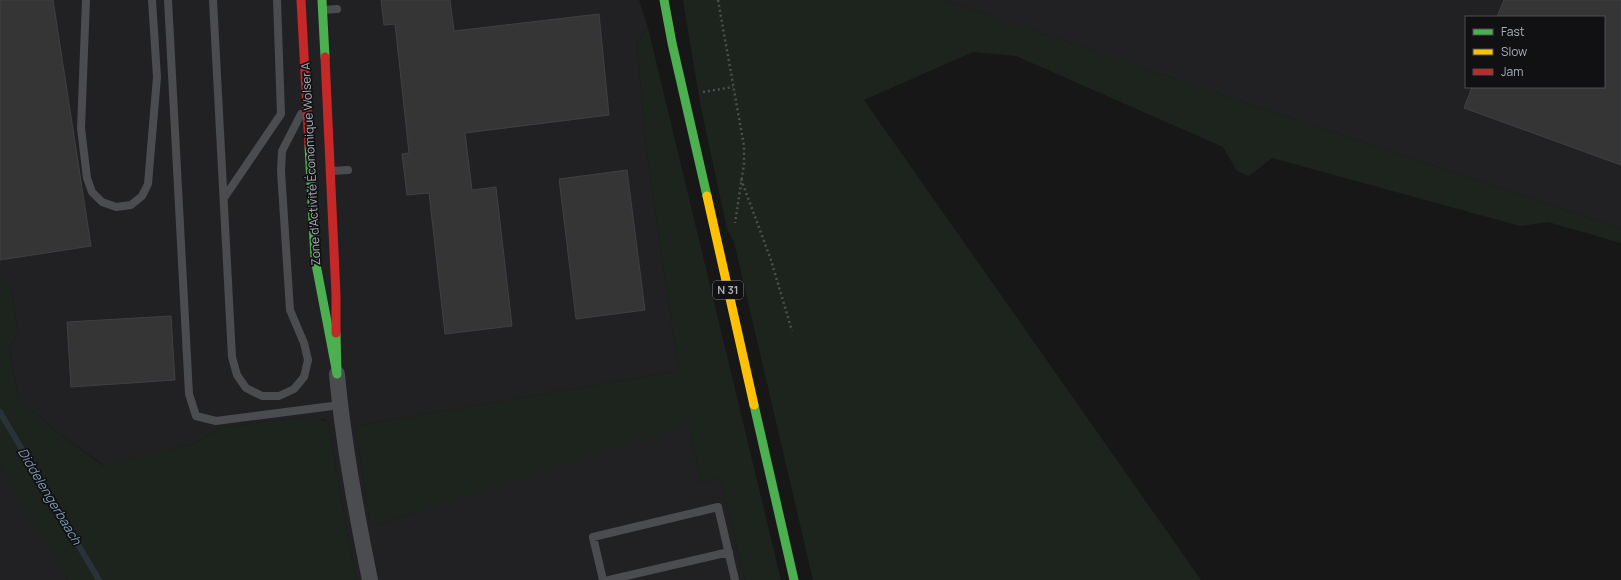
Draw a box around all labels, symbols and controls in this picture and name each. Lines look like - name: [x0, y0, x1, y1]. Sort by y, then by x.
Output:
- legend: [1465, 16, 1605, 88]
- text: Fast: [1501, 23, 1525, 40]
- text: Slow: [1501, 43, 1527, 60]
- street label: Zone d'Activité Économique Wolser A: [297, 62, 324, 266]
- text: Jam: [1501, 63, 1523, 80]
- road number: N 31: [713, 281, 743, 299]
- water label: Diddelengerbaach: [14, 444, 87, 549]

